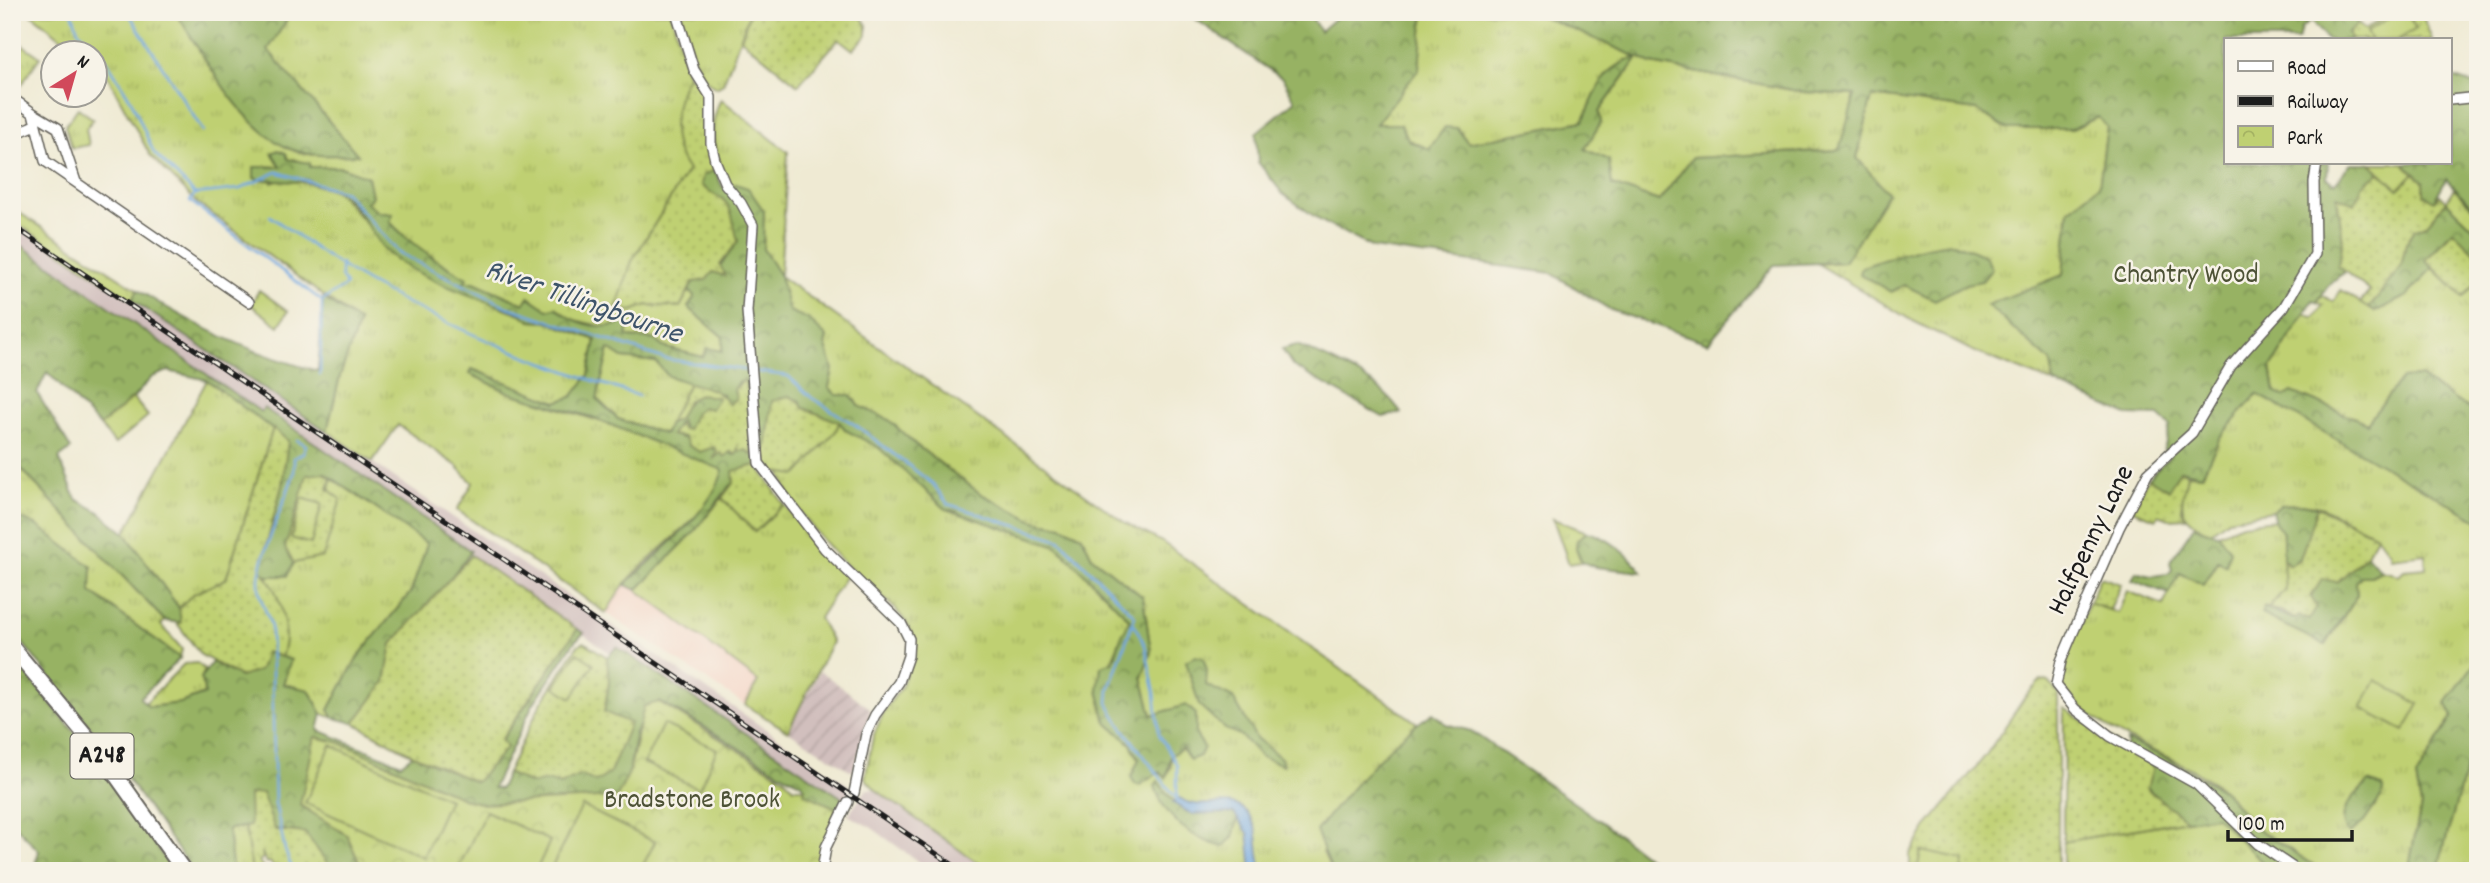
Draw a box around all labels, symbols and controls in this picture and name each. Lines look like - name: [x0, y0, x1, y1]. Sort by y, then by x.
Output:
- north arrow: [38, 38, 108, 108]
- legend: [2224, 38, 2452, 164]
- text: N: [70, 50, 94, 77]
- text: Road: [2287, 55, 2326, 85]
- text: Railway: [2287, 89, 2348, 119]
- text: Park: [2287, 125, 2323, 155]
- water label: River Tillingbourne: [479, 250, 689, 358]
- park label: Chantry Wood: [2113, 257, 2259, 297]
- street label: Halfpenny Lane: [2039, 459, 2147, 623]
- road number: A248: [70, 734, 134, 778]
- park label: Bradstone Brook: [604, 782, 780, 822]
- scale bar: [2228, 799, 2352, 843]
- text: 100 m: [2238, 811, 2285, 841]

